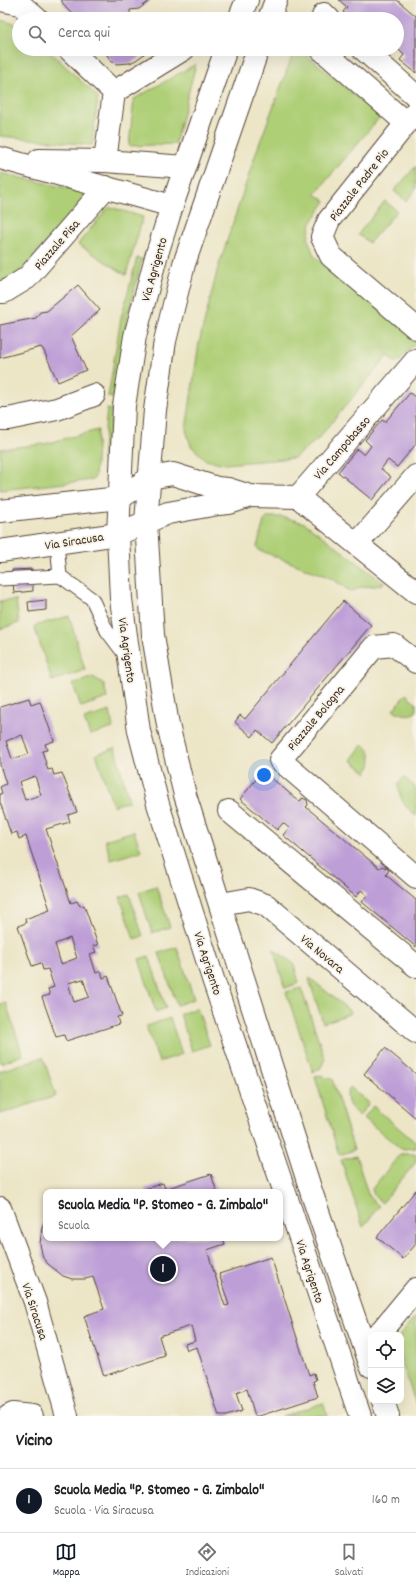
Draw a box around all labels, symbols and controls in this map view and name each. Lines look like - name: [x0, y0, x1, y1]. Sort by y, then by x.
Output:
- search box: [12, 12, 404, 56]
- icon: search: [26, 23, 48, 45]
- text: Cerca qui: [58, 23, 110, 45]
- street label: Piazzale Padre Pio: [325, 145, 395, 226]
- street label: Piazzale Pisa: [30, 215, 86, 275]
- street label: Via Agrigento: [137, 235, 174, 304]
- street label: Via Campobasso: [310, 412, 376, 485]
- street label: Via Siracusa: [44, 528, 106, 556]
- street label: Via Agrigento: [112, 616, 140, 684]
- street label: Piazzale Bologna: [284, 681, 351, 756]
- your location: [254, 765, 274, 785]
- street label: Via Agrigento: [187, 930, 226, 998]
- street label: Via Novara: [295, 931, 348, 980]
- popup: [43, 1189, 283, 1241]
- text: Scuola Media "P. Stomeo - G. Zimbalo": [58, 1195, 268, 1217]
- text: Scuola: [58, 1217, 89, 1236]
- street label: Via Agrigento: [289, 1238, 328, 1306]
- pin: 1: [150, 1254, 176, 1284]
- street label: Via Siracusa: [15, 1281, 52, 1344]
- map controls: [368, 1332, 404, 1404]
- button: locate: [368, 1332, 404, 1368]
- button: layers: [368, 1368, 404, 1404]
- text: Vicino: [16, 1430, 53, 1454]
- text: Scuola Media "P. Stomeo - G. Zimbalo": [54, 1480, 264, 1502]
- text: 1: [28, 1491, 30, 1510]
- text: 160 m: [372, 1491, 400, 1510]
- text: Scuola · Via Siracusa: [54, 1502, 154, 1521]
- tab: Mappa: [53, 1541, 80, 1581]
- tab: Indicazioni: [186, 1541, 229, 1581]
- tab: Salvati: [335, 1541, 363, 1581]

